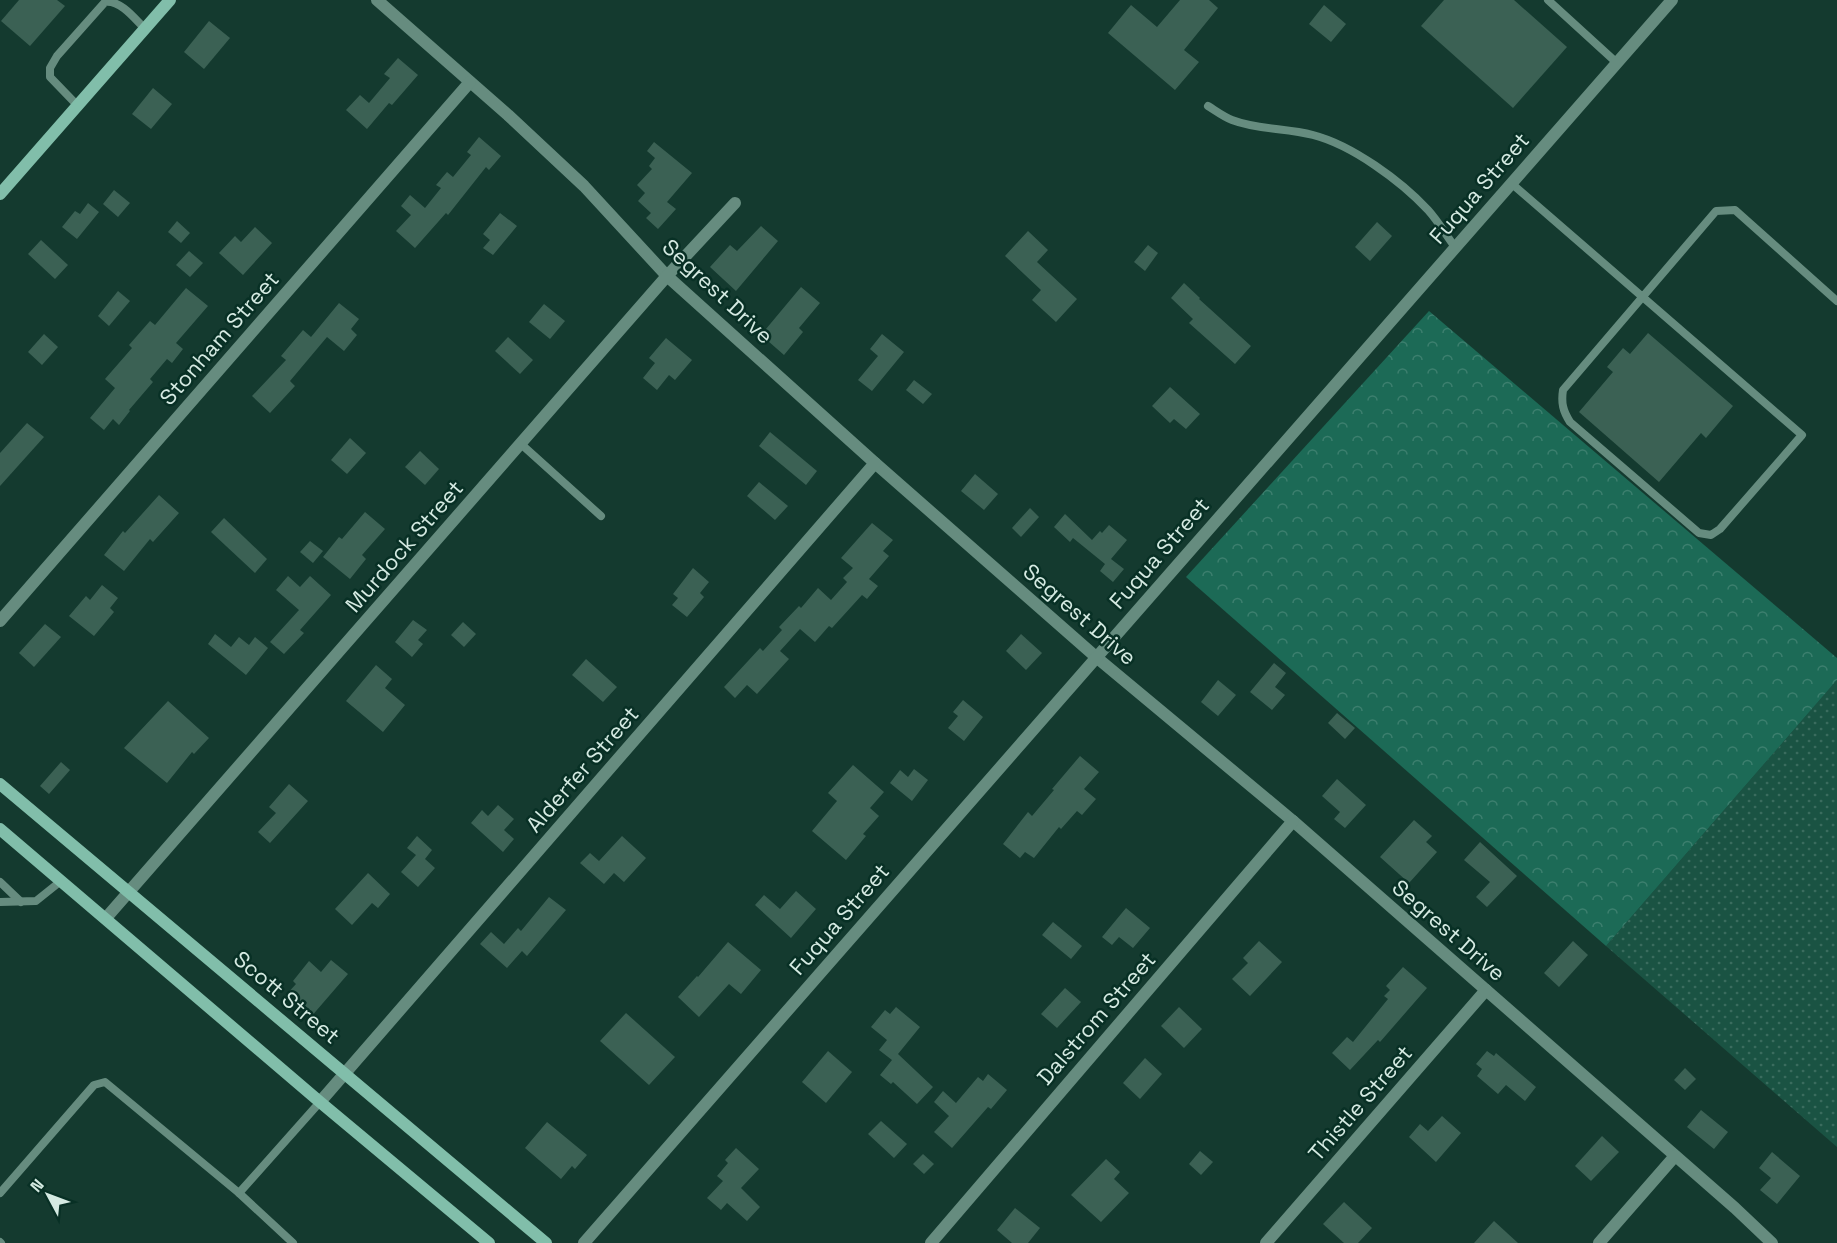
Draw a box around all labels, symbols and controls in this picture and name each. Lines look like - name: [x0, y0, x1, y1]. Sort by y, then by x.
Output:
- street label: Fuqua Street: [1423, 127, 1535, 249]
- street label: Segrest Drive: [657, 233, 779, 349]
- street label: Stonham Street: [153, 265, 285, 411]
- street label: Murdock Street: [339, 474, 469, 618]
- street label: Fuqua Street: [1103, 492, 1215, 614]
- street label: Segrest Drive: [1017, 557, 1143, 671]
- street label: Alderfer Street: [520, 700, 644, 838]
- street label: Fuqua Street: [783, 858, 895, 980]
- street label: Segrest Drive: [1386, 873, 1512, 987]
- street label: Scott Street: [228, 944, 346, 1050]
- street label: Dalstrom Street: [1031, 946, 1161, 1090]
- street label: Thistle Street: [1302, 1039, 1418, 1167]
- north arrow: [18, 1165, 78, 1225]
- text: N: [26, 1175, 49, 1196]

